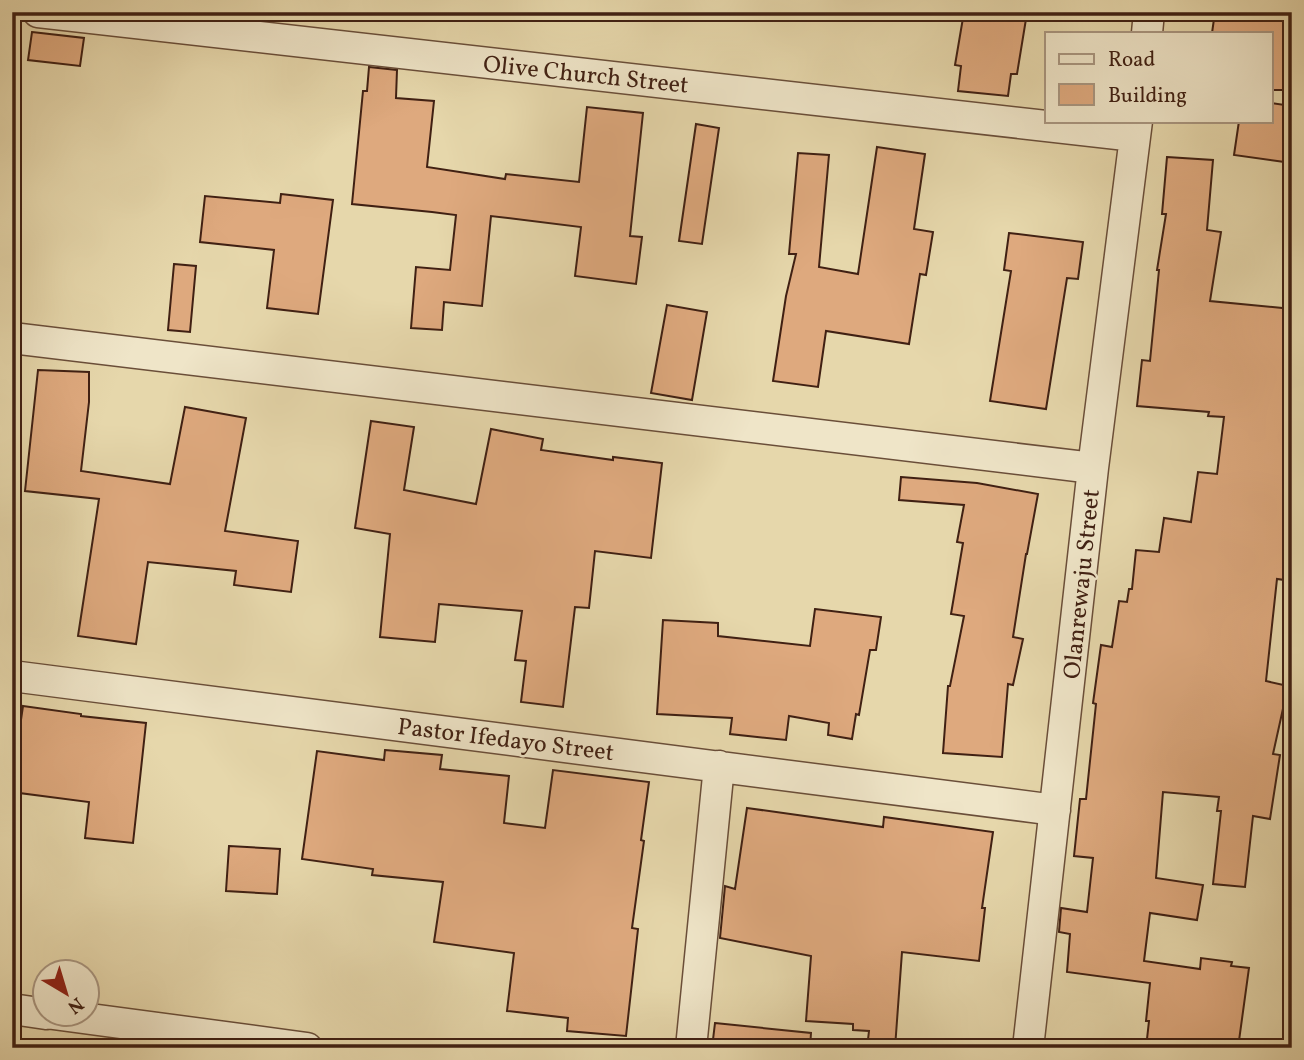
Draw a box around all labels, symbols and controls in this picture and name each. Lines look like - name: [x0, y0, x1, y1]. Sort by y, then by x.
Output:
- legend: [1045, 32, 1272, 122]
- text: Road: [1108, 46, 1155, 75]
- street label: Olive Church Street: [481, 48, 690, 104]
- text: Building: [1108, 82, 1187, 111]
- street label: Olanrewaju Street: [1056, 488, 1110, 681]
- street label: Pastor Ifedayo Street: [395, 711, 616, 771]
- north arrow: [32, 958, 102, 1028]
- text: N: [62, 990, 89, 1019]

